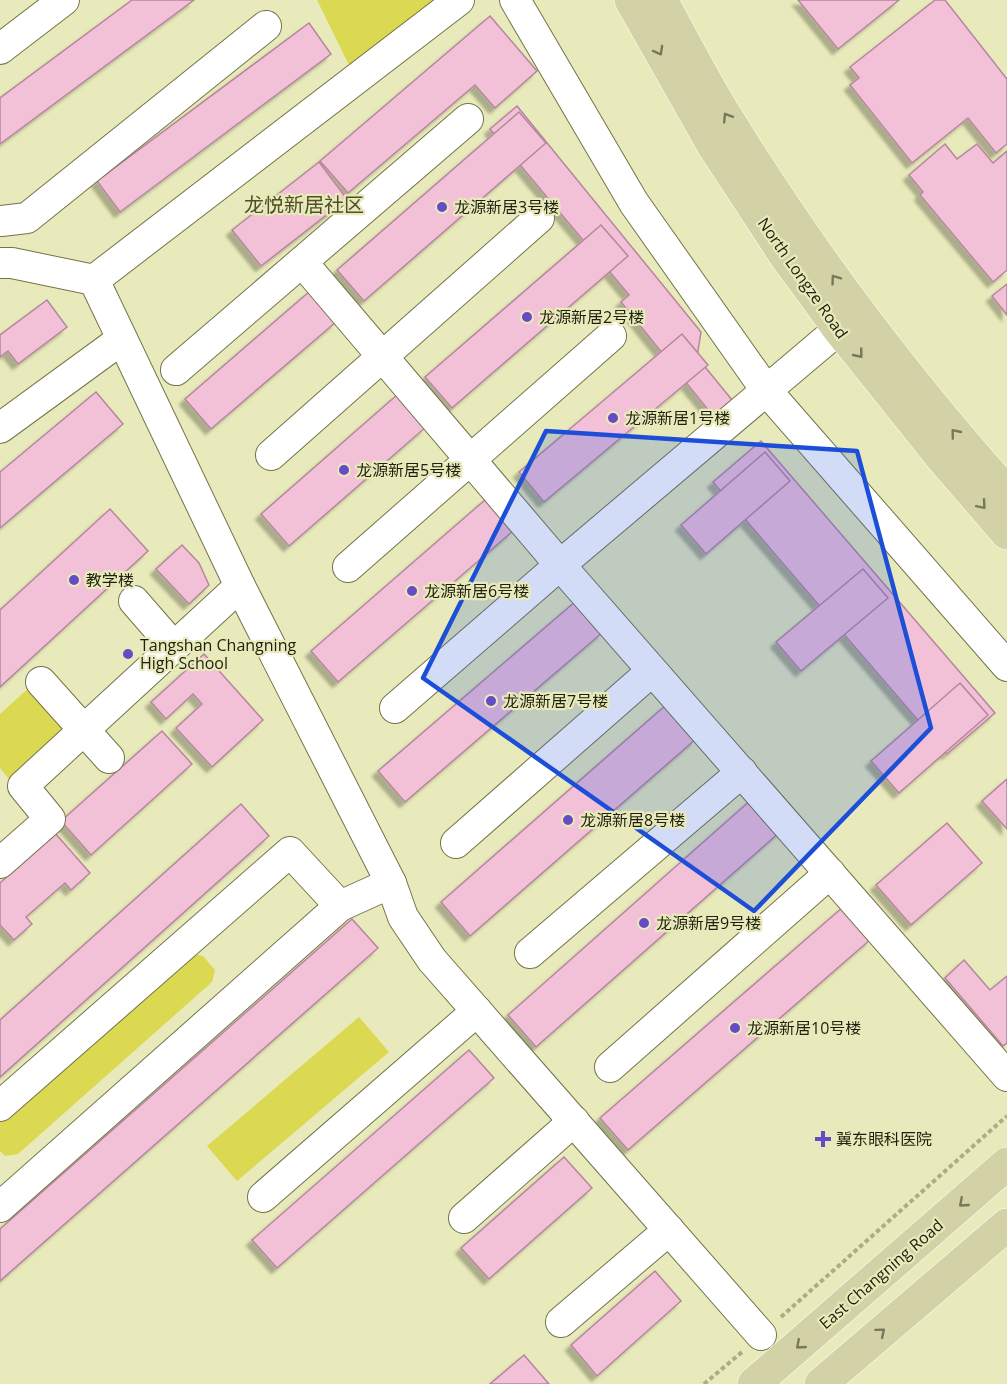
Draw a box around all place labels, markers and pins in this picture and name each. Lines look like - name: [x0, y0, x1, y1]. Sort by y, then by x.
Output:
- place label: 龙源新居3号楼: [454, 196, 559, 218]
- marker: 龙源新居3号楼: [435, 200, 449, 214]
- place label: 龙源新居2号楼: [539, 306, 644, 328]
- marker: 龙源新居2号楼: [520, 310, 534, 324]
- place label: 龙源新居1号楼: [625, 407, 730, 429]
- marker: 龙源新居1号楼: [606, 411, 620, 425]
- place label: 龙源新居5号楼: [356, 459, 461, 481]
- marker: 龙源新居5号楼: [337, 463, 351, 477]
- place label: 教学楼: [86, 569, 134, 591]
- marker: 教学楼: [67, 573, 81, 587]
- place label: 龙源新居6号楼: [424, 580, 529, 602]
- marker: 龙源新居6号楼: [405, 584, 419, 598]
- place label: Tangshan Changning High School: [140, 634, 296, 674]
- marker: Tangshan Changning High School: [121, 647, 135, 661]
- place label: 龙源新居7号楼: [503, 690, 608, 712]
- marker: 龙源新居7号楼: [484, 694, 498, 708]
- place label: 龙源新居8号楼: [580, 809, 685, 831]
- marker: 龙源新居8号楼: [561, 813, 575, 827]
- place label: 龙源新居9号楼: [656, 912, 761, 934]
- marker: 龙源新居9号楼: [637, 916, 651, 930]
- place label: 龙源新居10号楼: [747, 1017, 861, 1039]
- marker: 龙源新居10号楼: [728, 1021, 742, 1035]
- place label: 冀东眼科医院: [836, 1128, 932, 1150]
- marker: 冀东眼科医院: [814, 1130, 832, 1148]

